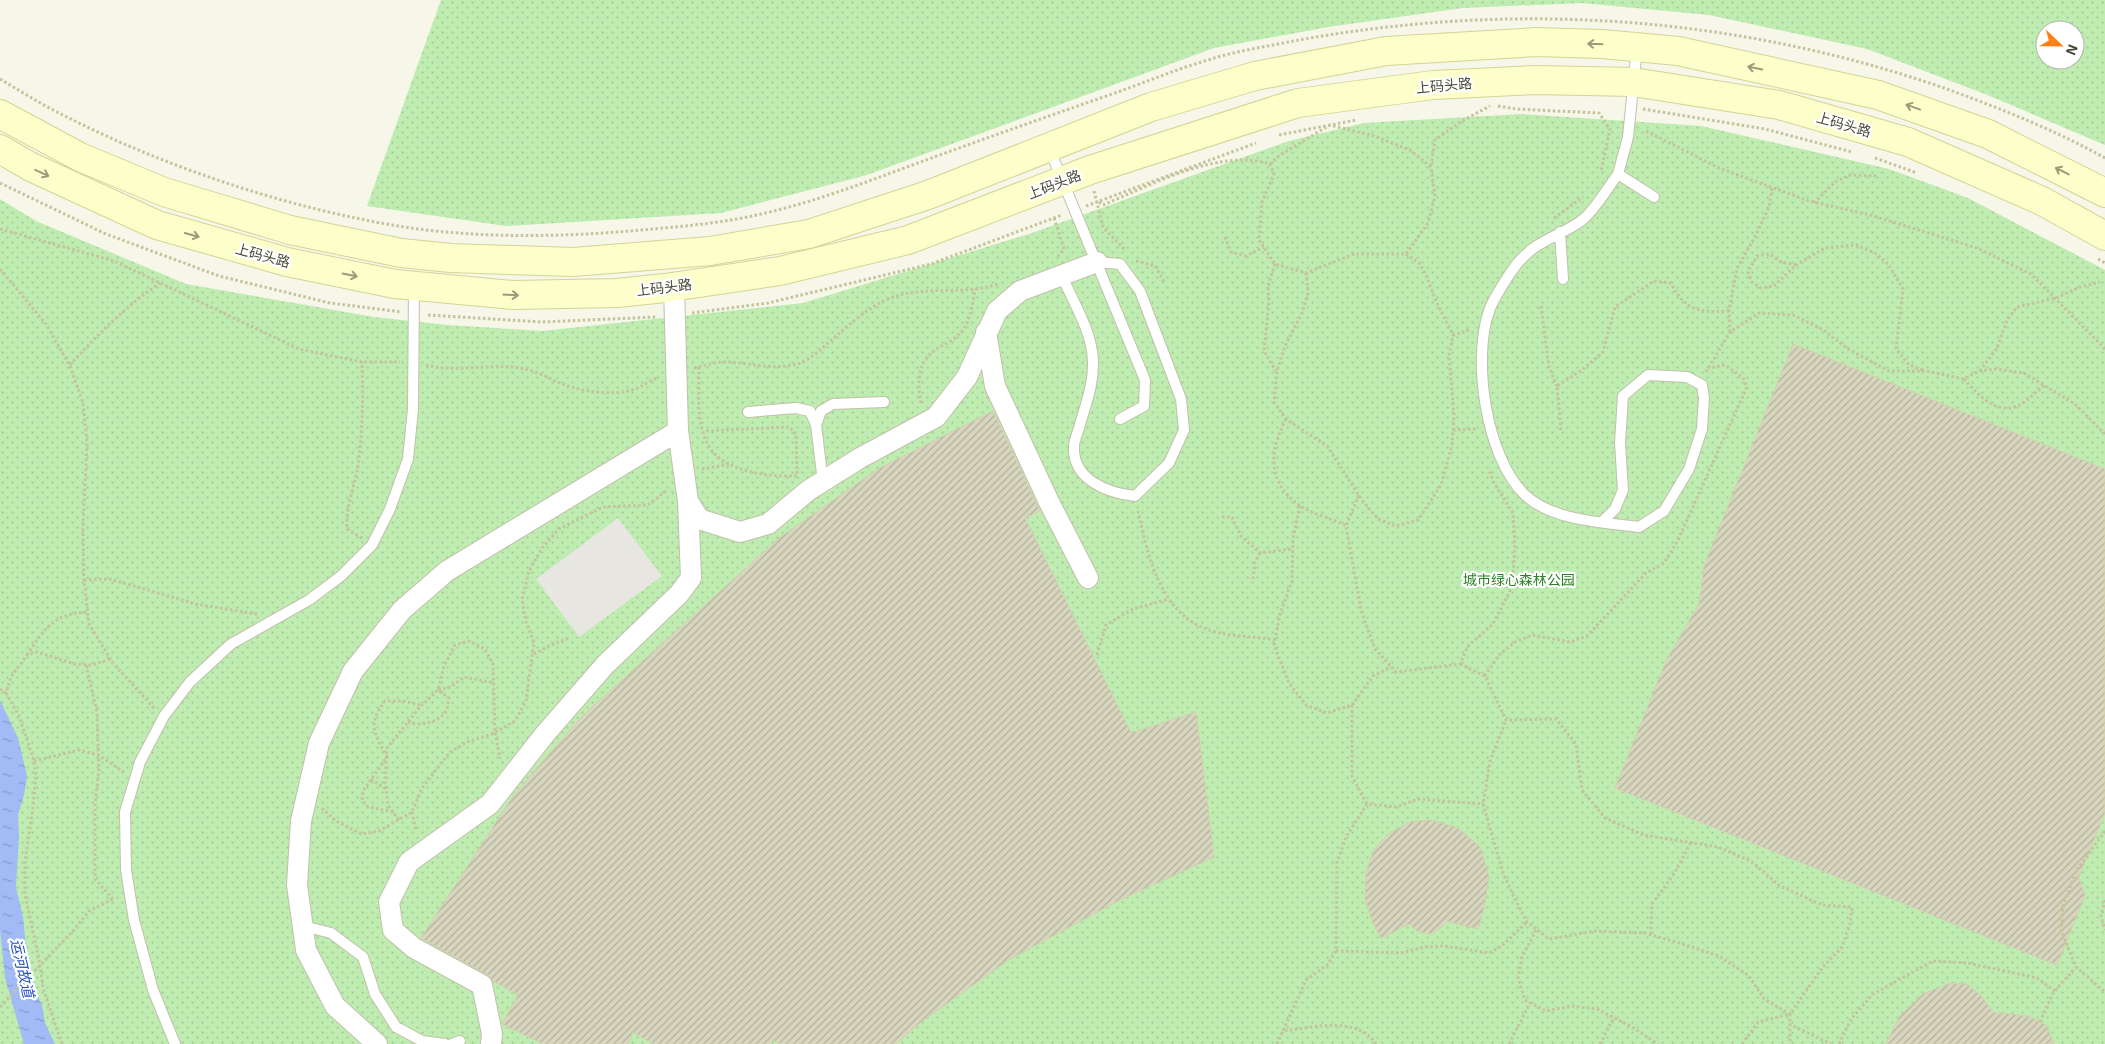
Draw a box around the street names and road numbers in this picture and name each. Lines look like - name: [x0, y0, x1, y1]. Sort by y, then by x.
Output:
- street label: 上码头路: [1415, 74, 1473, 96]
- street label: 上码头路: [1815, 108, 1873, 140]
- street label: 上码头路: [1025, 166, 1083, 202]
- street label: 上码头路: [234, 240, 292, 270]
- street label: 上码头路: [635, 275, 693, 299]

